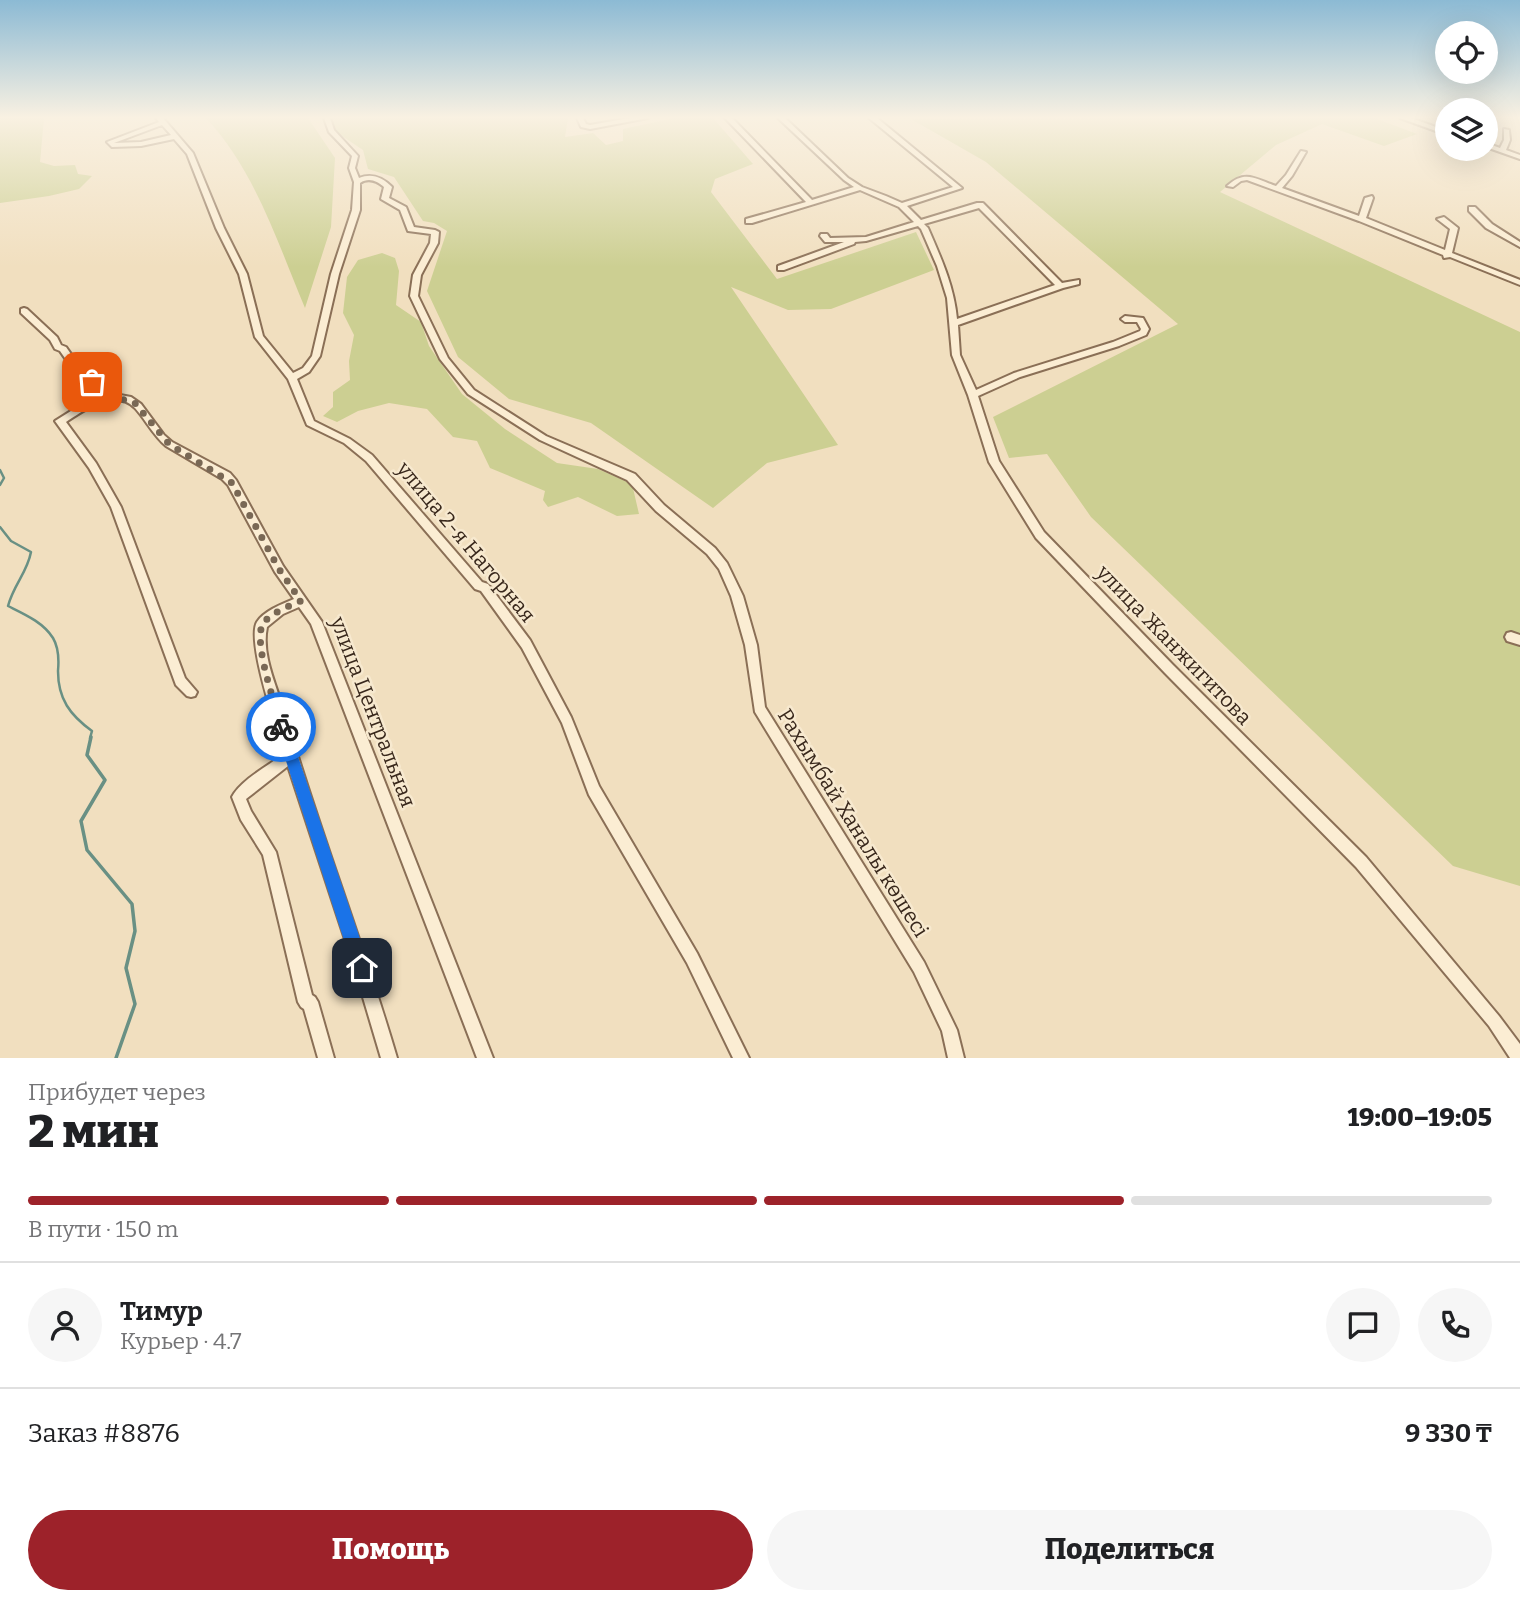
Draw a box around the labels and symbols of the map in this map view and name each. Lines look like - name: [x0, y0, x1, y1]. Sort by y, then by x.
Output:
- pin: [62, 352, 122, 412]
- street label: улица 2-я Нагорная: [391, 456, 541, 628]
- street label: улица Жанжигитова: [1090, 559, 1258, 731]
- street label: улица Центральная: [324, 612, 421, 811]
- courier: [246, 692, 316, 762]
- street label: Рахымбай Ханалы көшесі: [772, 704, 934, 942]
- pin: [332, 938, 392, 998]

